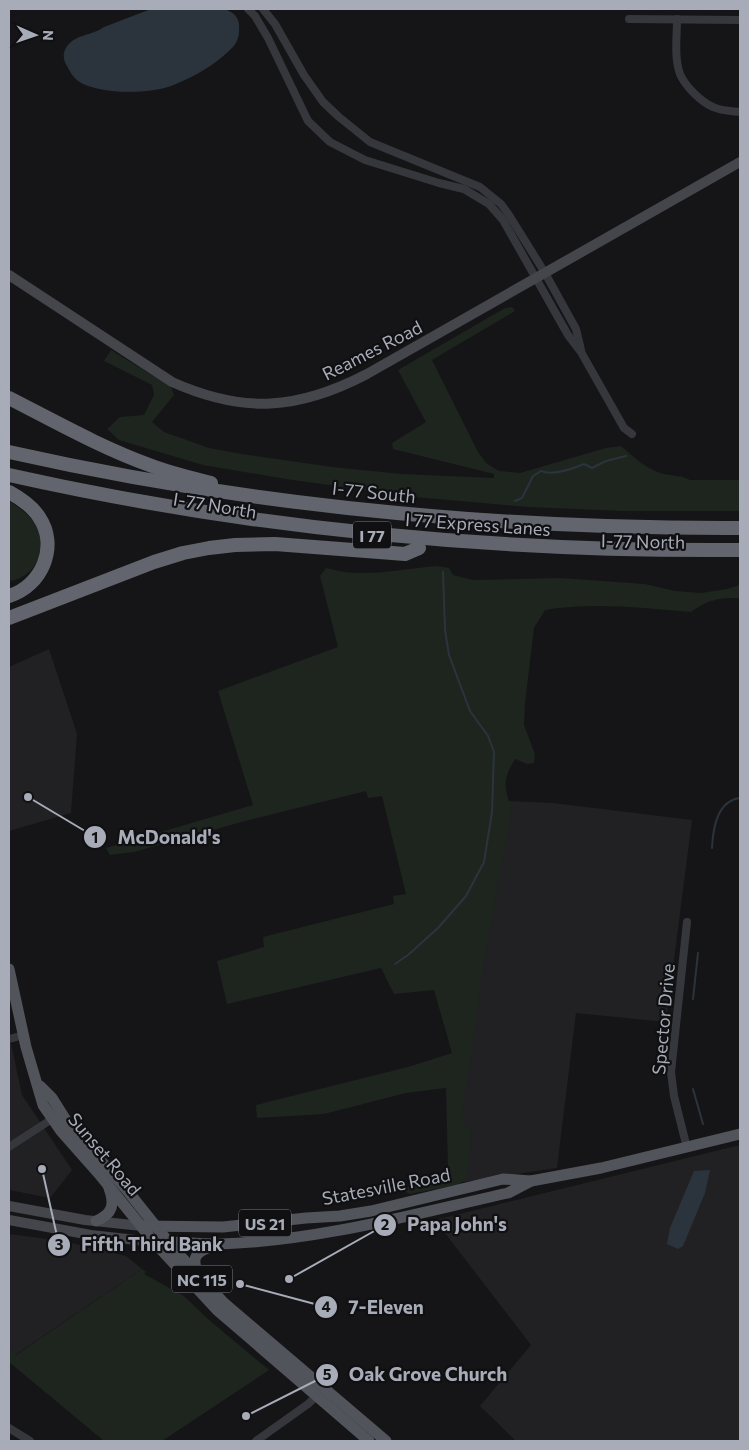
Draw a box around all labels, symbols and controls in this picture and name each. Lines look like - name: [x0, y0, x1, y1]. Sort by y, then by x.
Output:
- north arrow: [10, 10, 60, 60]
- text: N: [40, 30, 57, 41]
- street label: Reames Road: [318, 315, 426, 385]
- street label: I-77 South: [331, 477, 417, 507]
- street label: I-77 North: [172, 488, 258, 522]
- street label: I 77 Express Lanes: [405, 508, 551, 540]
- road number: I 77: [353, 522, 391, 548]
- street label: I-77 North: [601, 529, 685, 553]
- callout: McDonald's: [82, 820, 231, 854]
- text: McDonald's: [117, 825, 221, 848]
- text: 1: [92, 828, 98, 846]
- street label: Spector Drive: [647, 962, 679, 1076]
- street label: Sunset Road: [64, 1108, 146, 1200]
- street label: Statesville Road: [320, 1163, 452, 1209]
- callout: Papa John's: [372, 1208, 517, 1242]
- road number: US 21: [239, 1210, 291, 1236]
- text: Papa John's: [407, 1212, 507, 1235]
- text: 2: [381, 1215, 389, 1233]
- callout: Fifth Third Bank: [46, 1228, 233, 1262]
- text: Fifth Third Bank: [81, 1232, 223, 1255]
- text: 3: [55, 1235, 64, 1253]
- road number: NC 115: [172, 1266, 232, 1292]
- callout: 7-Eleven: [313, 1290, 434, 1324]
- text: 7-Eleven: [348, 1295, 424, 1318]
- text: 4: [321, 1297, 331, 1315]
- callout: Oak Grove Church: [314, 1358, 518, 1392]
- text: Oak Grove Church: [349, 1362, 507, 1385]
- text: 5: [323, 1365, 332, 1383]

